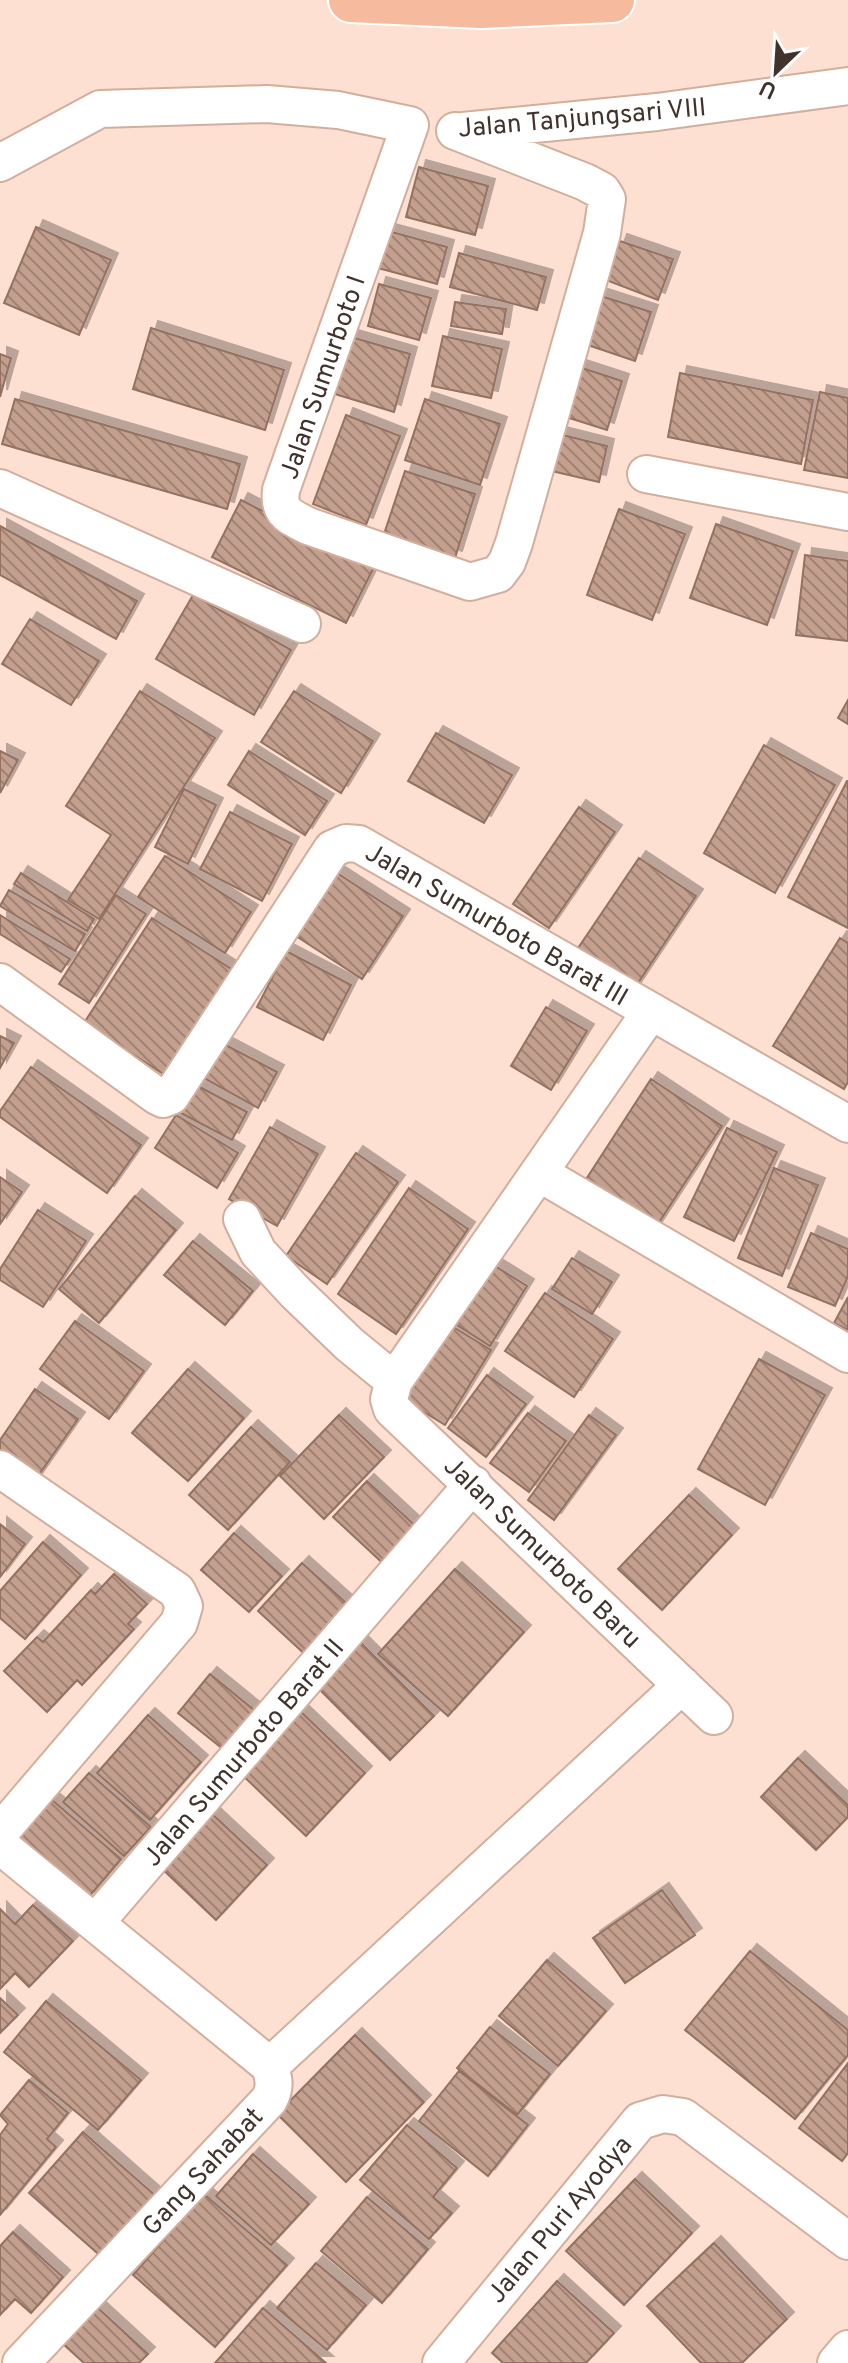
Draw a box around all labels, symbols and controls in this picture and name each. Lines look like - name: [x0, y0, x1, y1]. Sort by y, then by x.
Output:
- north arrow: [736, 32, 816, 112]
- text: U: [756, 72, 781, 103]
- street label: Jalan Tanjungsari VIII: [457, 92, 708, 147]
- street label: Jalan Sumurboto I: [274, 272, 375, 484]
- street label: Jalan Sumurboto Barat III: [358, 837, 633, 1015]
- street label: Jalan Sumurboto Baru: [436, 1451, 647, 1657]
- street label: Jalan Sumurboto Barat II: [137, 1633, 353, 1874]
- street label: Gang Sahabat: [136, 2102, 272, 2244]
- street label: Jalan Puri Ayodya: [481, 2130, 641, 2311]

